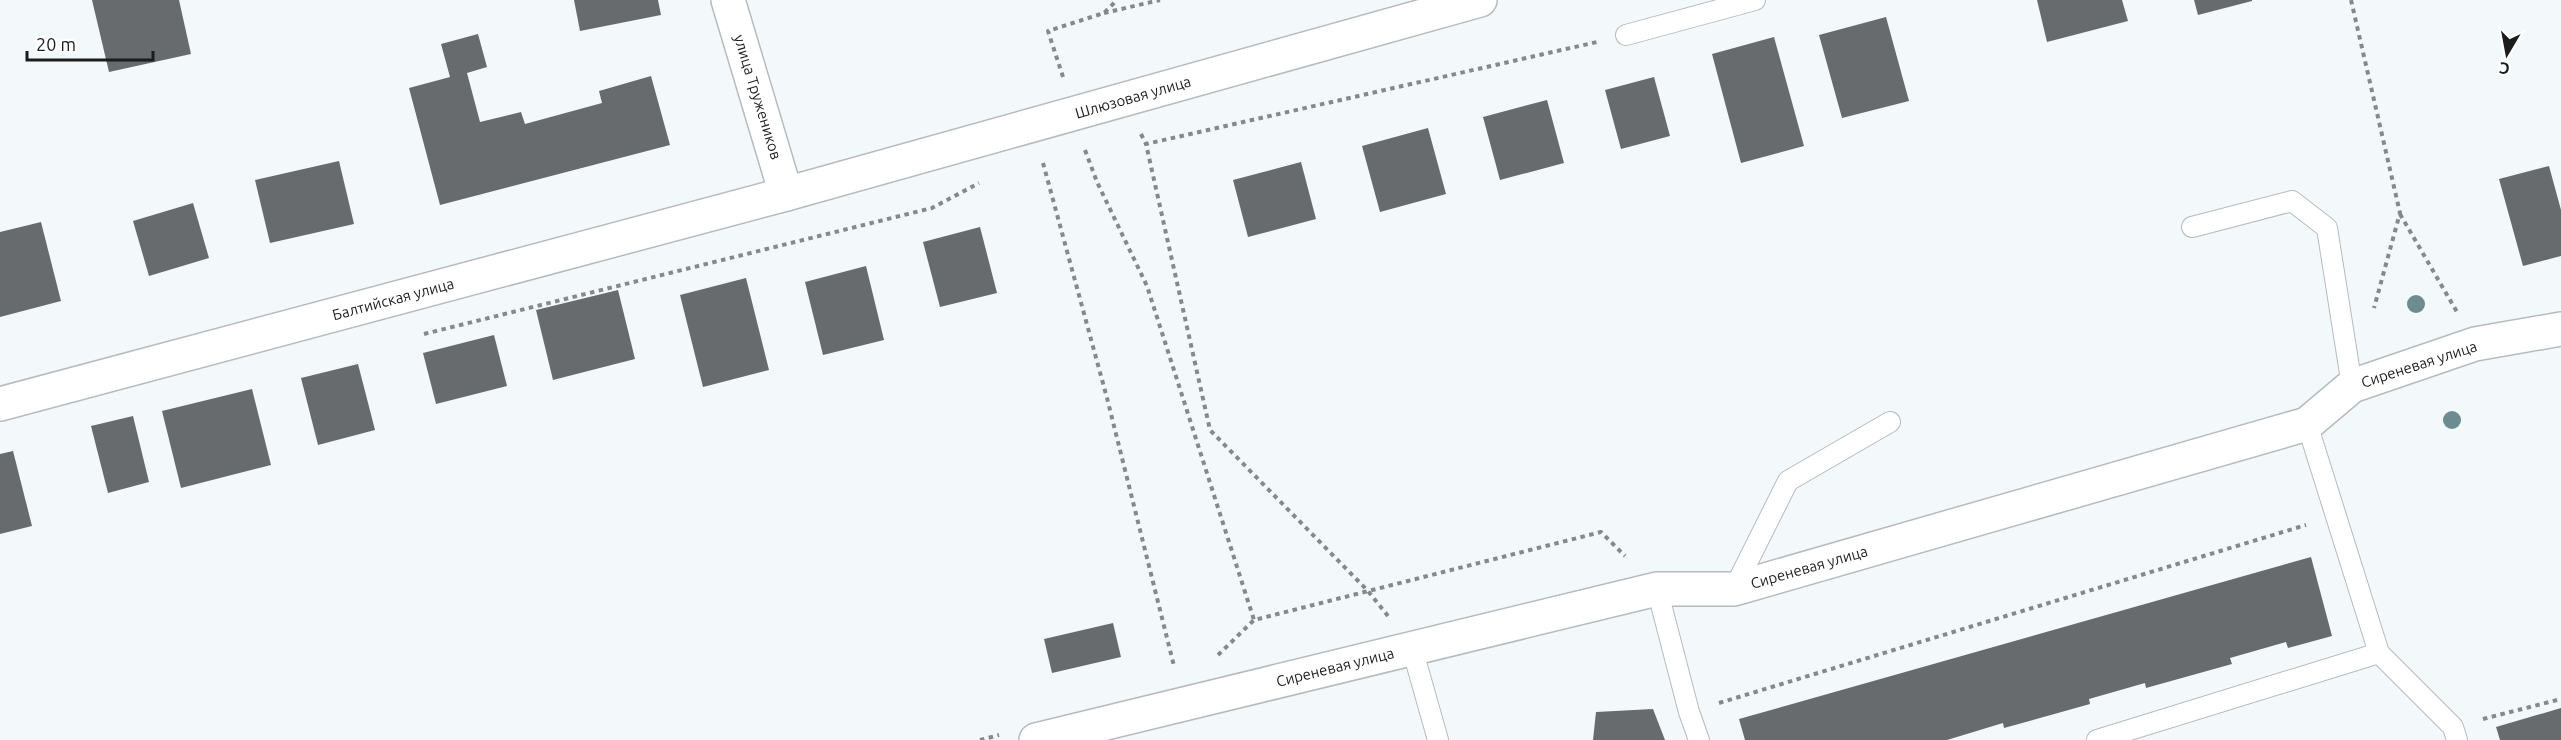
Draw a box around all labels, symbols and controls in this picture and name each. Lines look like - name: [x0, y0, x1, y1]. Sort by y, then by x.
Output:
- scale bar: [27, 24, 153, 62]
- north arrow: [2477, 24, 2537, 84]
- street label: улица Тружеников: [731, 32, 785, 162]
- text: 20 m: [36, 34, 76, 54]
- text: С: [2498, 59, 2511, 79]
- street label: Шлюзовая улица: [1073, 72, 1193, 122]
- street label: Балтийская улица: [330, 275, 456, 323]
- street label: Сиреневая улица: [2359, 337, 2479, 391]
- street label: Сиреневая улица: [1749, 542, 1869, 592]
- street label: Сиреневая улица: [1274, 644, 1396, 690]

